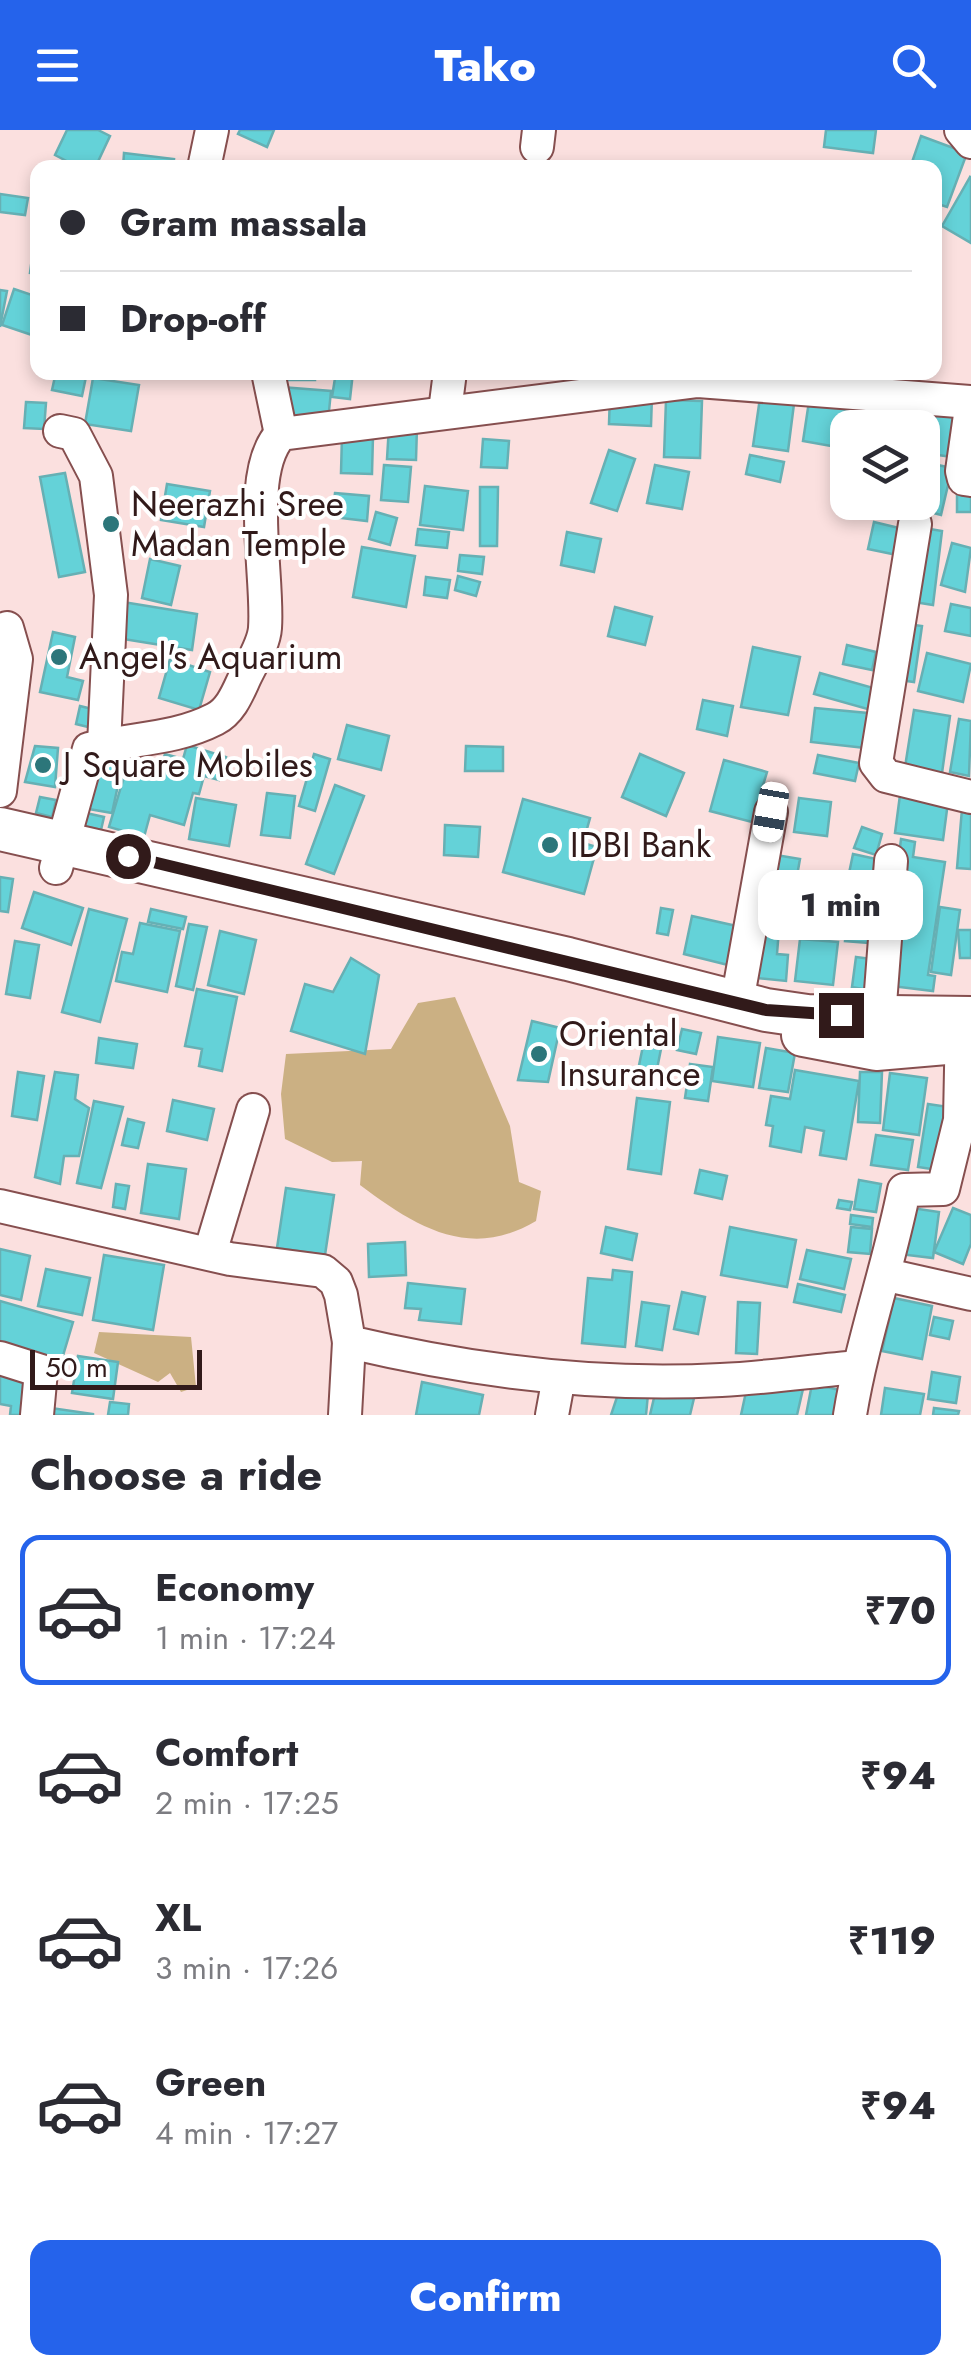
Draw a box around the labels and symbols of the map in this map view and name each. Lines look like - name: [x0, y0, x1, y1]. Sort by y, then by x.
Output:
- place label: Neerazhi Sree Madan Temple: [131, 479, 346, 569]
- marker: Neerazhi Sree Madan Temple: [100, 513, 122, 535]
- place label: Angel's Aquarium: [79, 632, 343, 682]
- marker: Angel's Aquarium: [48, 646, 70, 668]
- place label: J Square Mobiles: [59, 740, 313, 790]
- marker: J Square Mobiles: [32, 754, 54, 776]
- car: [751, 780, 791, 844]
- place label: IDBI Bank: [570, 820, 712, 870]
- route start: [106, 834, 151, 879]
- marker: IDBI Bank: [539, 834, 561, 856]
- callout: 1 min: [758, 870, 924, 940]
- route end: [819, 993, 864, 1038]
- place label: Oriental Insurance: [559, 1009, 700, 1099]
- marker: Oriental Insurance: [528, 1043, 550, 1065]
- scale bar: [30, 1345, 202, 1390]

